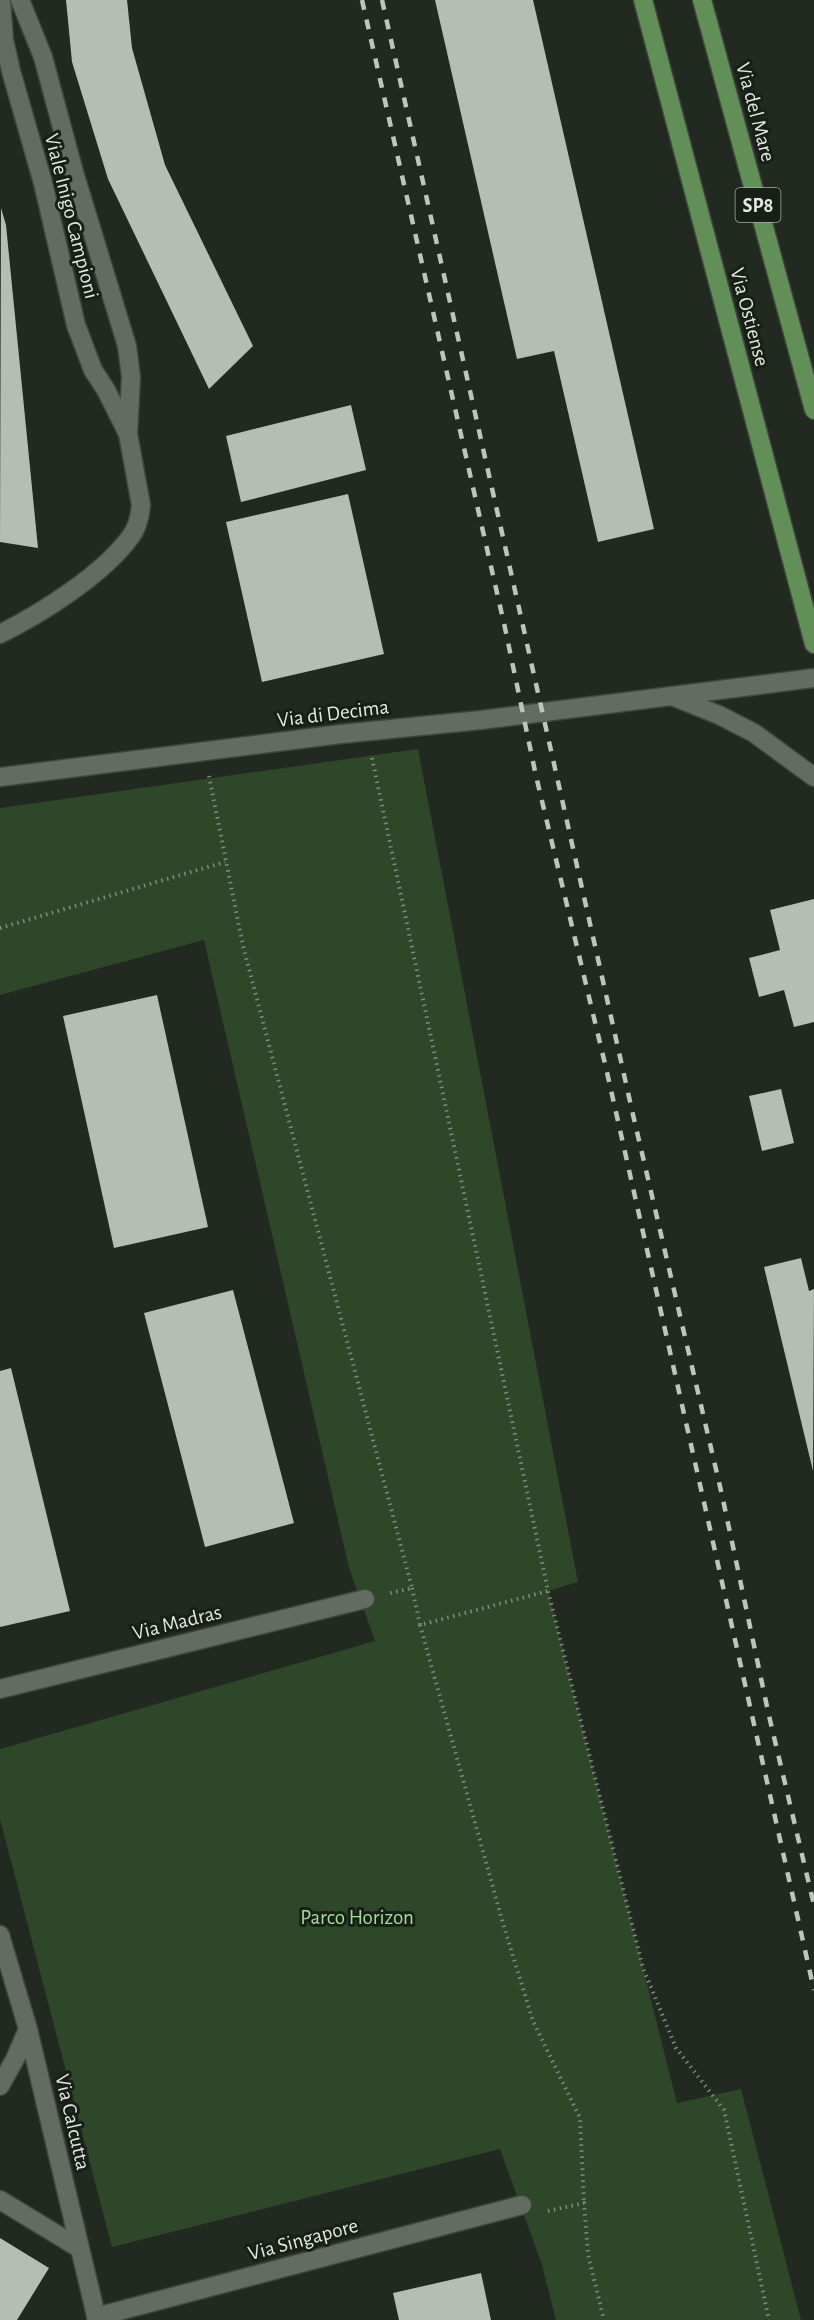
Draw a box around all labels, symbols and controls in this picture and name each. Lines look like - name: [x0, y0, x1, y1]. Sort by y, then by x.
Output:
- street label: Via del Mare: [732, 60, 779, 164]
- street label: Viale Inigo Campioni: [41, 131, 102, 301]
- road number: SP8: [736, 188, 780, 222]
- street label: Via Ostiense: [726, 266, 773, 369]
- street label: Via di Decima: [276, 696, 390, 731]
- street label: Via Madras: [130, 1601, 224, 1644]
- park label: Parco Horizon: [300, 1907, 414, 1928]
- street label: Via Calcutta: [51, 2072, 94, 2172]
- street label: Via Singapore: [246, 2215, 360, 2264]

